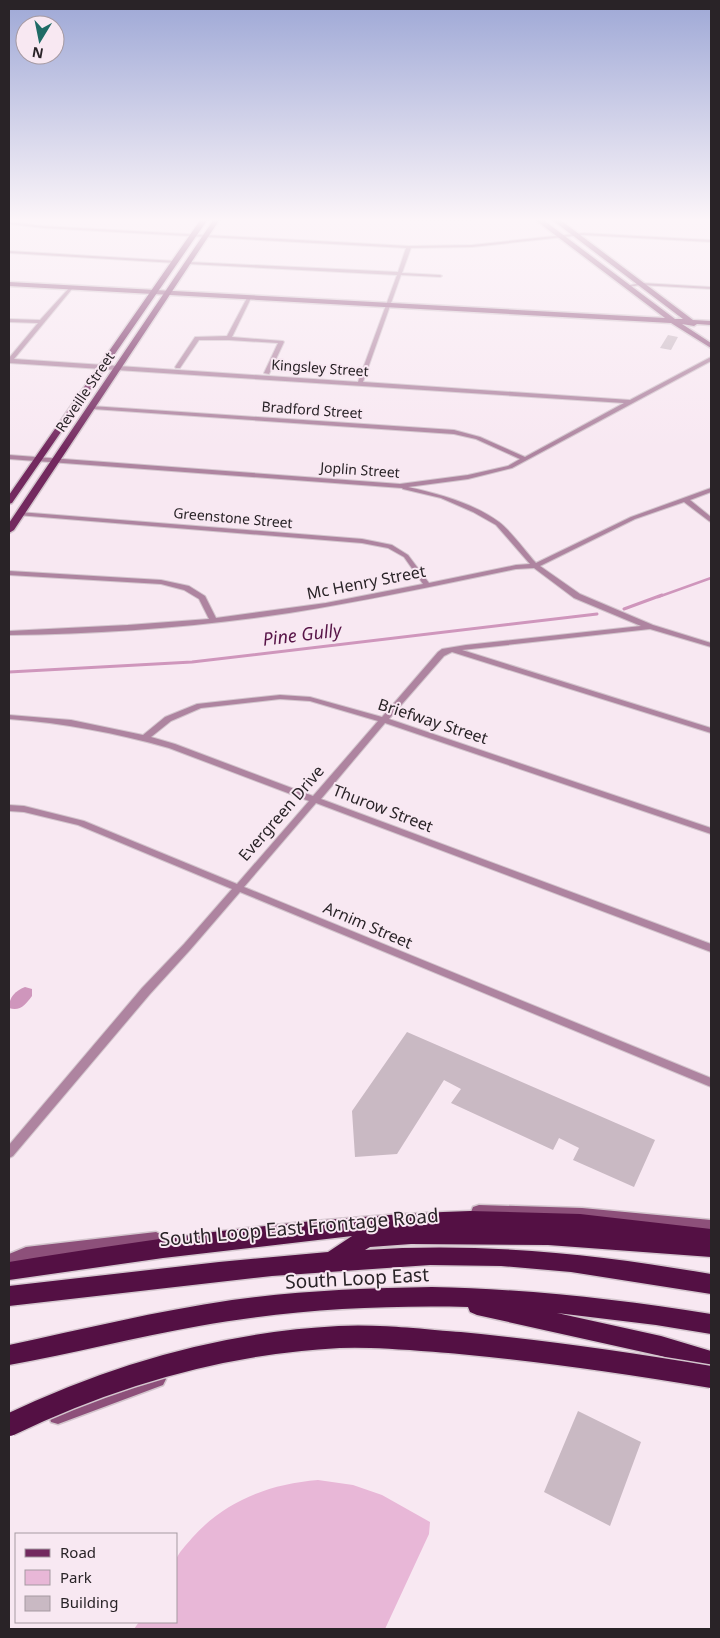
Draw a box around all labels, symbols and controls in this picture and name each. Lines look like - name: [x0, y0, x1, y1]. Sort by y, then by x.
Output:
- north arrow: [15, 15, 65, 65]
- text: N: [30, 43, 45, 64]
- street label: Reveille Street: [51, 348, 118, 435]
- street label: Kingsley Street: [271, 355, 369, 380]
- street label: Bradford Street: [261, 396, 363, 423]
- street label: Joplin Street: [318, 457, 400, 482]
- street label: Greenstone Street: [173, 503, 293, 532]
- street label: Mc Henry Street: [305, 560, 428, 604]
- water label: Pine Gully: [261, 617, 344, 651]
- street label: Briefway Street: [375, 693, 491, 749]
- street label: Evergreen Drive: [233, 760, 329, 866]
- street label: Thurow Street: [330, 779, 437, 837]
- street label: Arnim Street: [320, 896, 416, 954]
- street label: South Loop East Frontage Road: [158, 1202, 440, 1252]
- street label: South Loop East: [284, 1261, 430, 1295]
- legend: [15, 1533, 178, 1623]
- text: Road: [60, 1542, 96, 1562]
- text: Park: [60, 1567, 92, 1587]
- text: Building: [60, 1592, 118, 1612]

